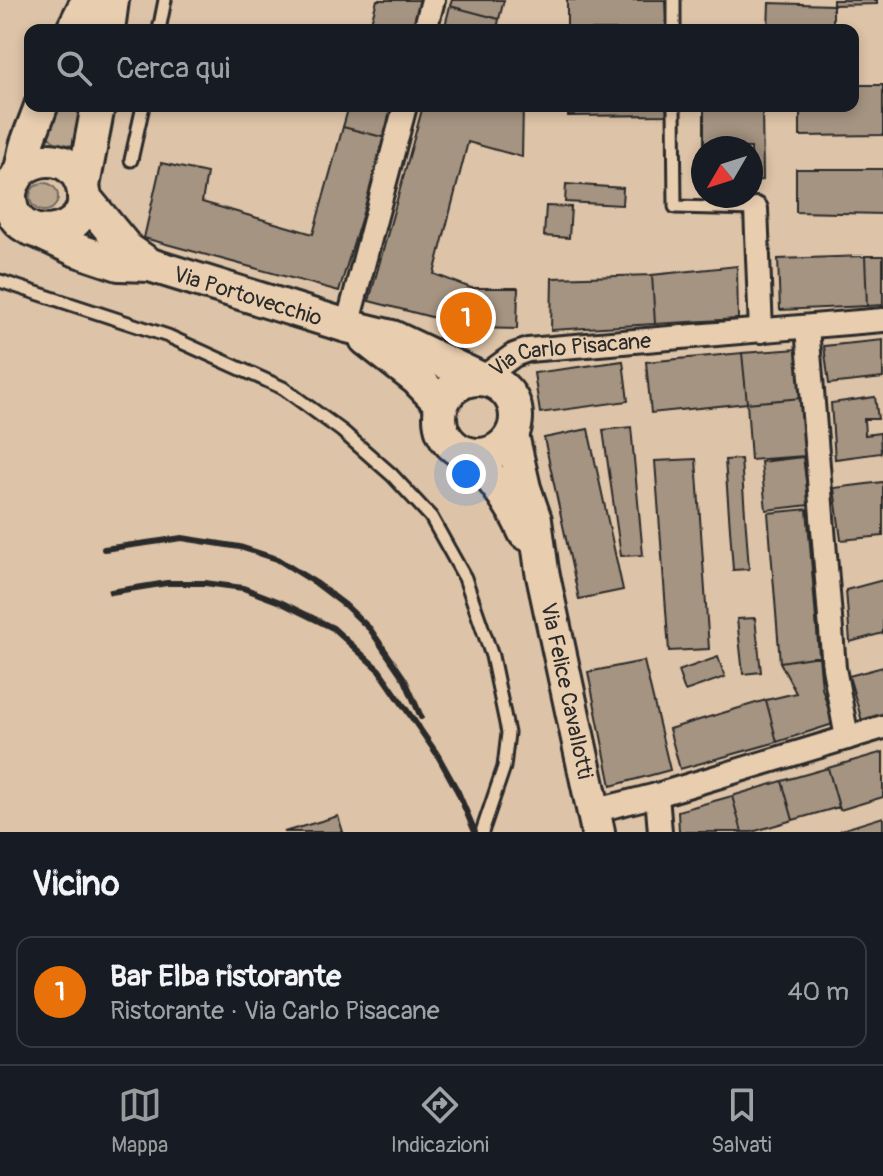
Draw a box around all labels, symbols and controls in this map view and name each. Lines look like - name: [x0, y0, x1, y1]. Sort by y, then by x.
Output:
- search box: [24, 24, 859, 112]
- icon: search: [52, 46, 96, 90]
- text: Cerca qui: [116, 50, 230, 87]
- north arrow: [691, 136, 763, 208]
- street label: Via Portovecchio: [170, 260, 326, 333]
- pin: 1: [440, 288, 492, 348]
- street label: Via Carlo Pisacane: [484, 327, 652, 383]
- your location: [446, 454, 486, 494]
- street label: Via Felice Cavallotti: [534, 600, 599, 782]
- text: Vicino: [32, 863, 120, 906]
- text: Bar Elba ristorante: [110, 958, 341, 995]
- text: 1: [55, 976, 65, 1008]
- text: 40 m: [787, 976, 849, 1008]
- text: Ristorante · Via Carlo Pisacane: [110, 995, 440, 1027]
- tab: Mappa: [111, 1083, 168, 1159]
- tab: Indicazioni: [391, 1083, 489, 1159]
- tab: Salvati: [711, 1083, 772, 1159]

